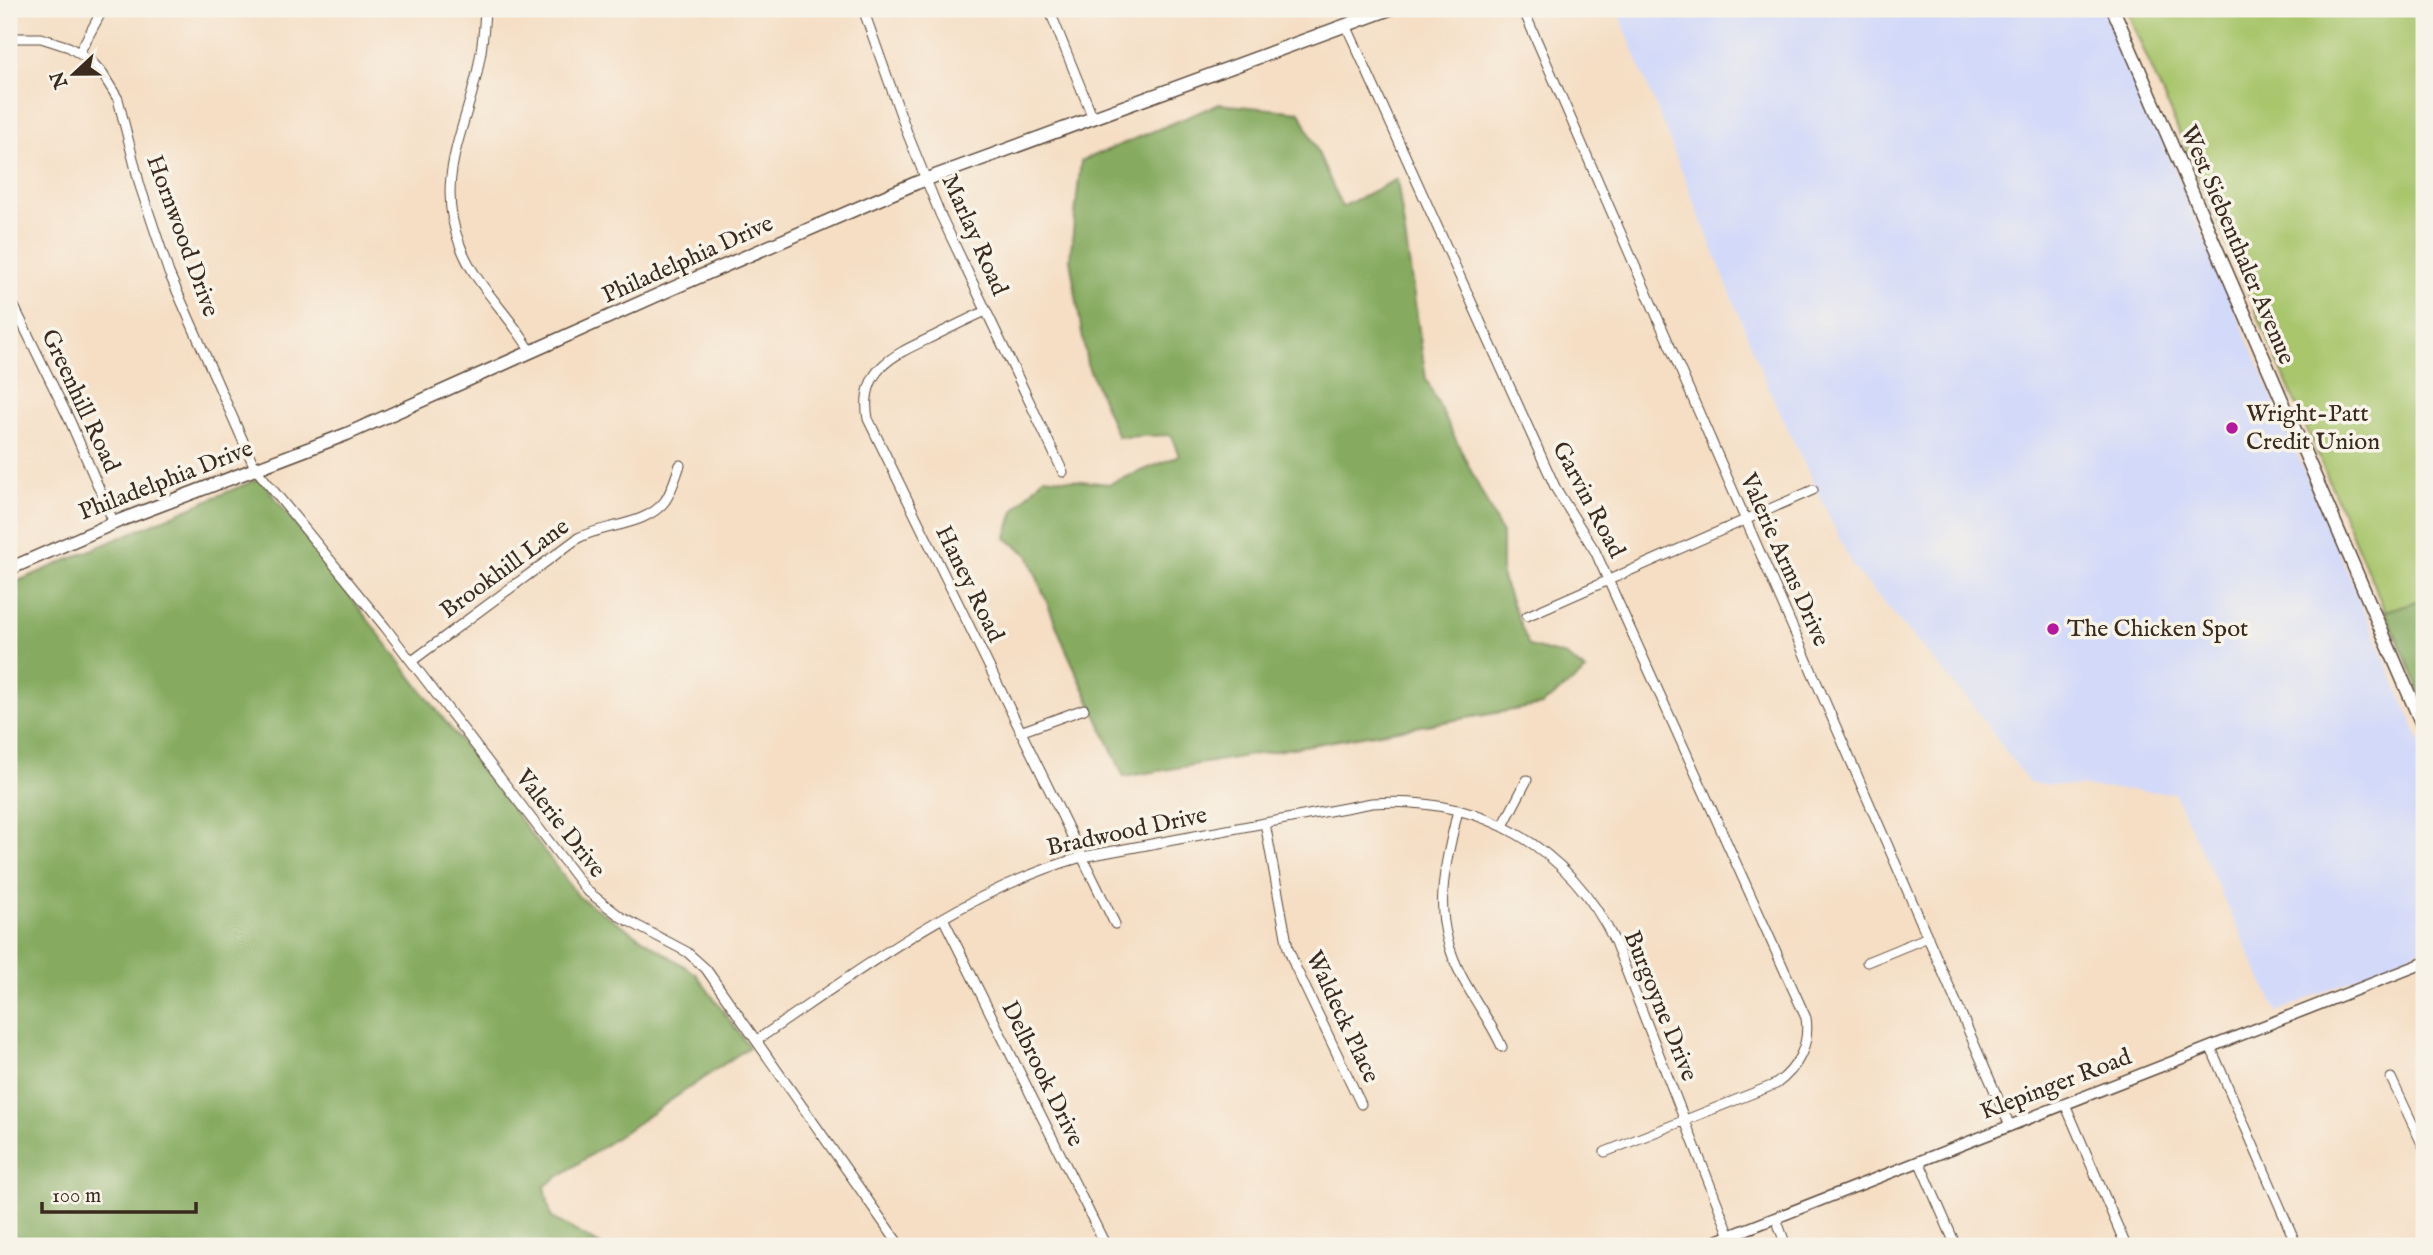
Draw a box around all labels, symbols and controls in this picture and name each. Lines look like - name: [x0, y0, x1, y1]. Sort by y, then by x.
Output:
- north arrow: [38, 38, 108, 108]
- text: N: [46, 67, 75, 93]
- street label: West Siebenthaler Avenue: [2173, 121, 2301, 369]
- street label: Hornwood Drive: [138, 151, 226, 321]
- street label: Marlay Road: [933, 169, 1015, 301]
- street label: Philadelphia Drive: [598, 208, 778, 312]
- street label: Greenhill Road: [33, 324, 127, 478]
- place label: Wright-Patt Credit Union: [2246, 399, 2380, 458]
- marker: Wright-Patt Credit Union: [2224, 420, 2240, 436]
- street label: Philadelphia Drive: [75, 434, 257, 528]
- street label: Garvin Road: [1544, 436, 1632, 564]
- street label: Valerie Arms Drive: [1731, 468, 1836, 652]
- street label: Brookhill Lane: [434, 512, 576, 626]
- street label: Haney Road: [927, 521, 1011, 648]
- place label: The Chicken Spot: [2067, 614, 2248, 645]
- marker: The Chicken Spot: [2045, 621, 2061, 637]
- street label: Valerie Drive: [507, 763, 612, 884]
- street label: Bradwood Drive: [1044, 800, 1210, 864]
- street label: Burgoyne Drive: [1616, 926, 1704, 1086]
- street label: Waldeck Place: [1298, 946, 1386, 1088]
- street label: Delbrook Drive: [993, 996, 1091, 1152]
- street label: Klepinger Road: [1976, 1042, 2136, 1128]
- scale bar: [42, 1171, 196, 1215]
- text: 100 m: [52, 1183, 101, 1210]

